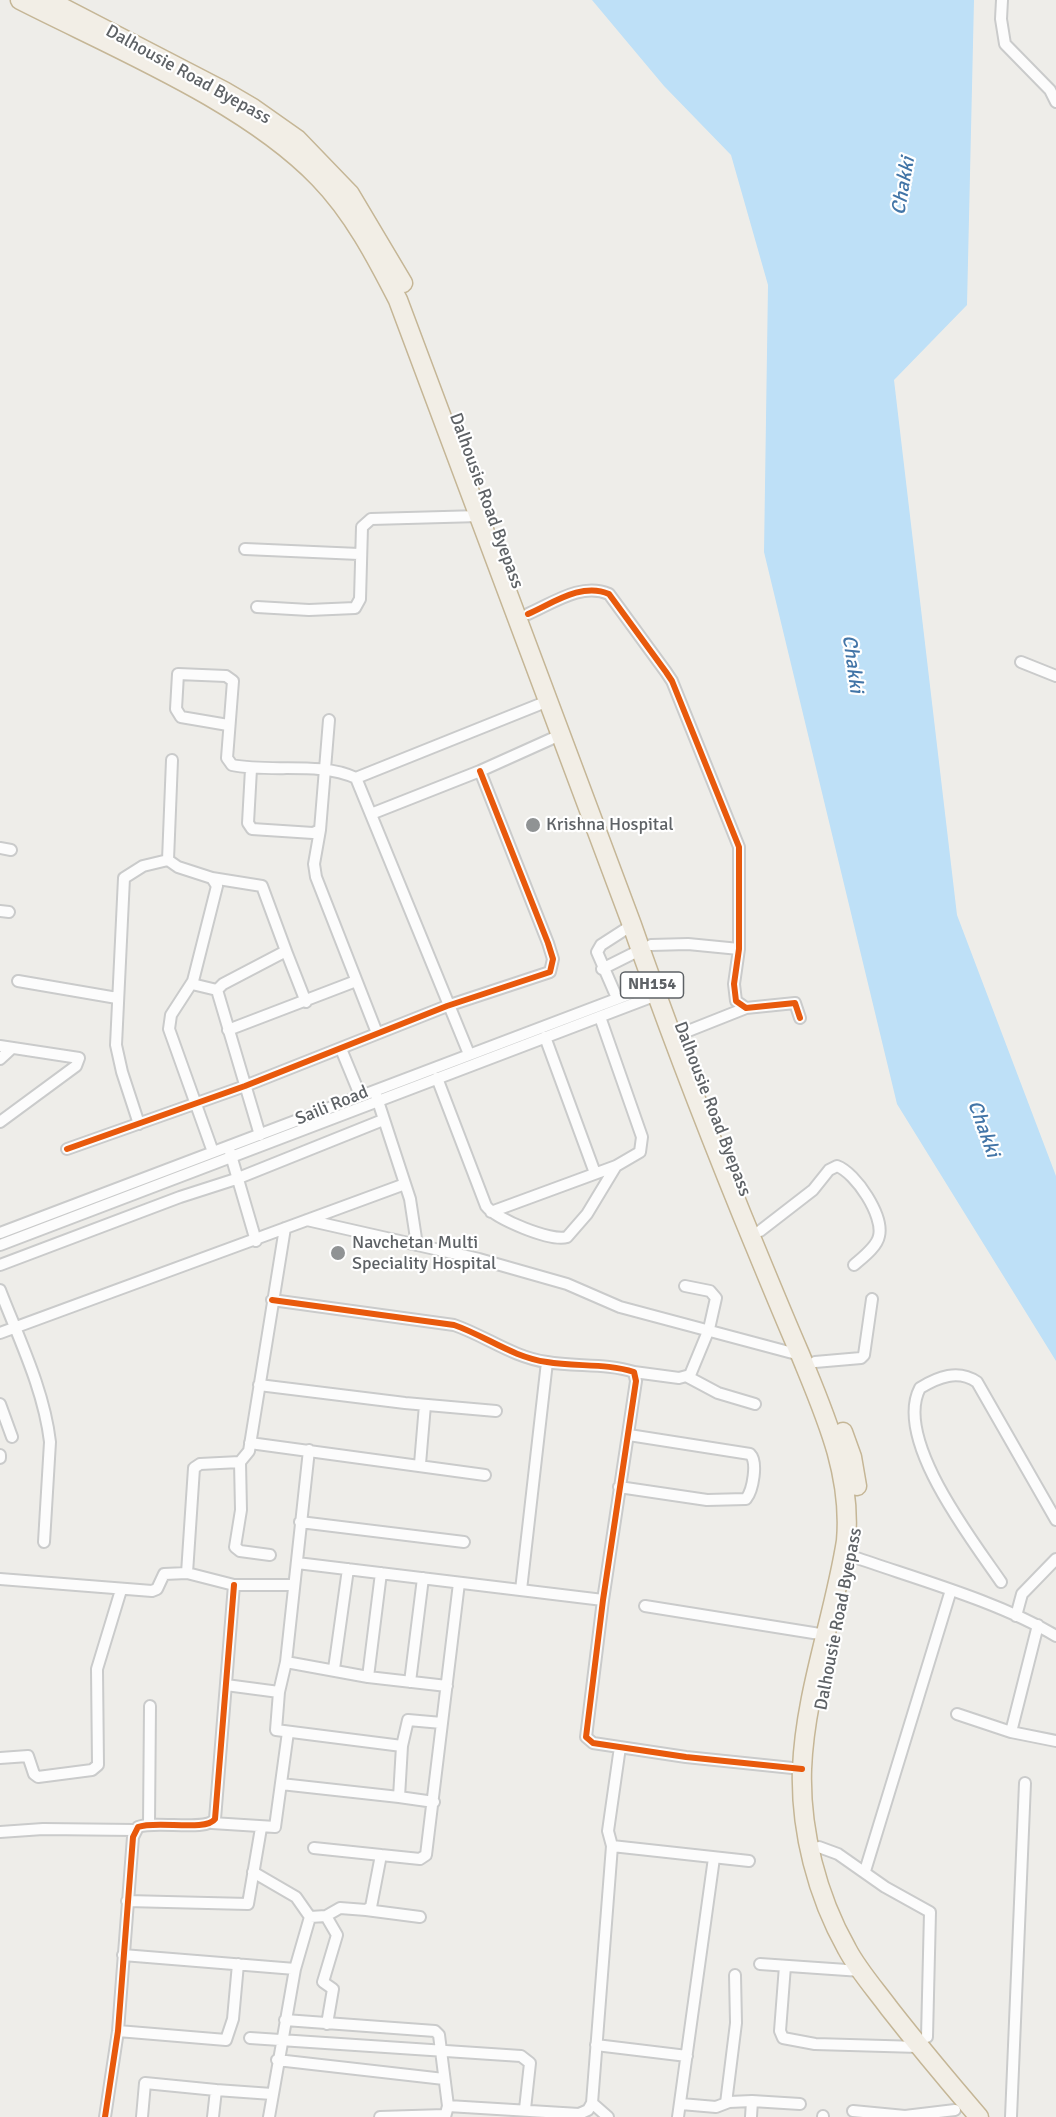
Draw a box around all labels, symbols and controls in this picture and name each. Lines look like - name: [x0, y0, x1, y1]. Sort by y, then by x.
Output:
- street label: Dalhousie Road Byepass: [102, 21, 274, 129]
- water label: Chakki: [887, 155, 921, 217]
- street label: Dalhousie Road Byepass: [444, 410, 528, 592]
- water label: Chakki: [836, 633, 868, 695]
- place label: Krishna Hospital: [546, 814, 674, 836]
- marker: Krishna Hospital: [524, 816, 542, 834]
- road number: NH154: [620, 972, 684, 998]
- street label: Dalhousie Road Byepass: [669, 1019, 755, 1199]
- street label: Saili Road: [292, 1082, 372, 1130]
- water label: Chakki: [962, 1097, 1004, 1161]
- place label: Navchetan Multi Speciality Hospital: [352, 1232, 496, 1274]
- marker: Navchetan Multi Speciality Hospital: [329, 1244, 347, 1262]
- street label: Dalhousie Road Byepass: [811, 1526, 867, 1712]

